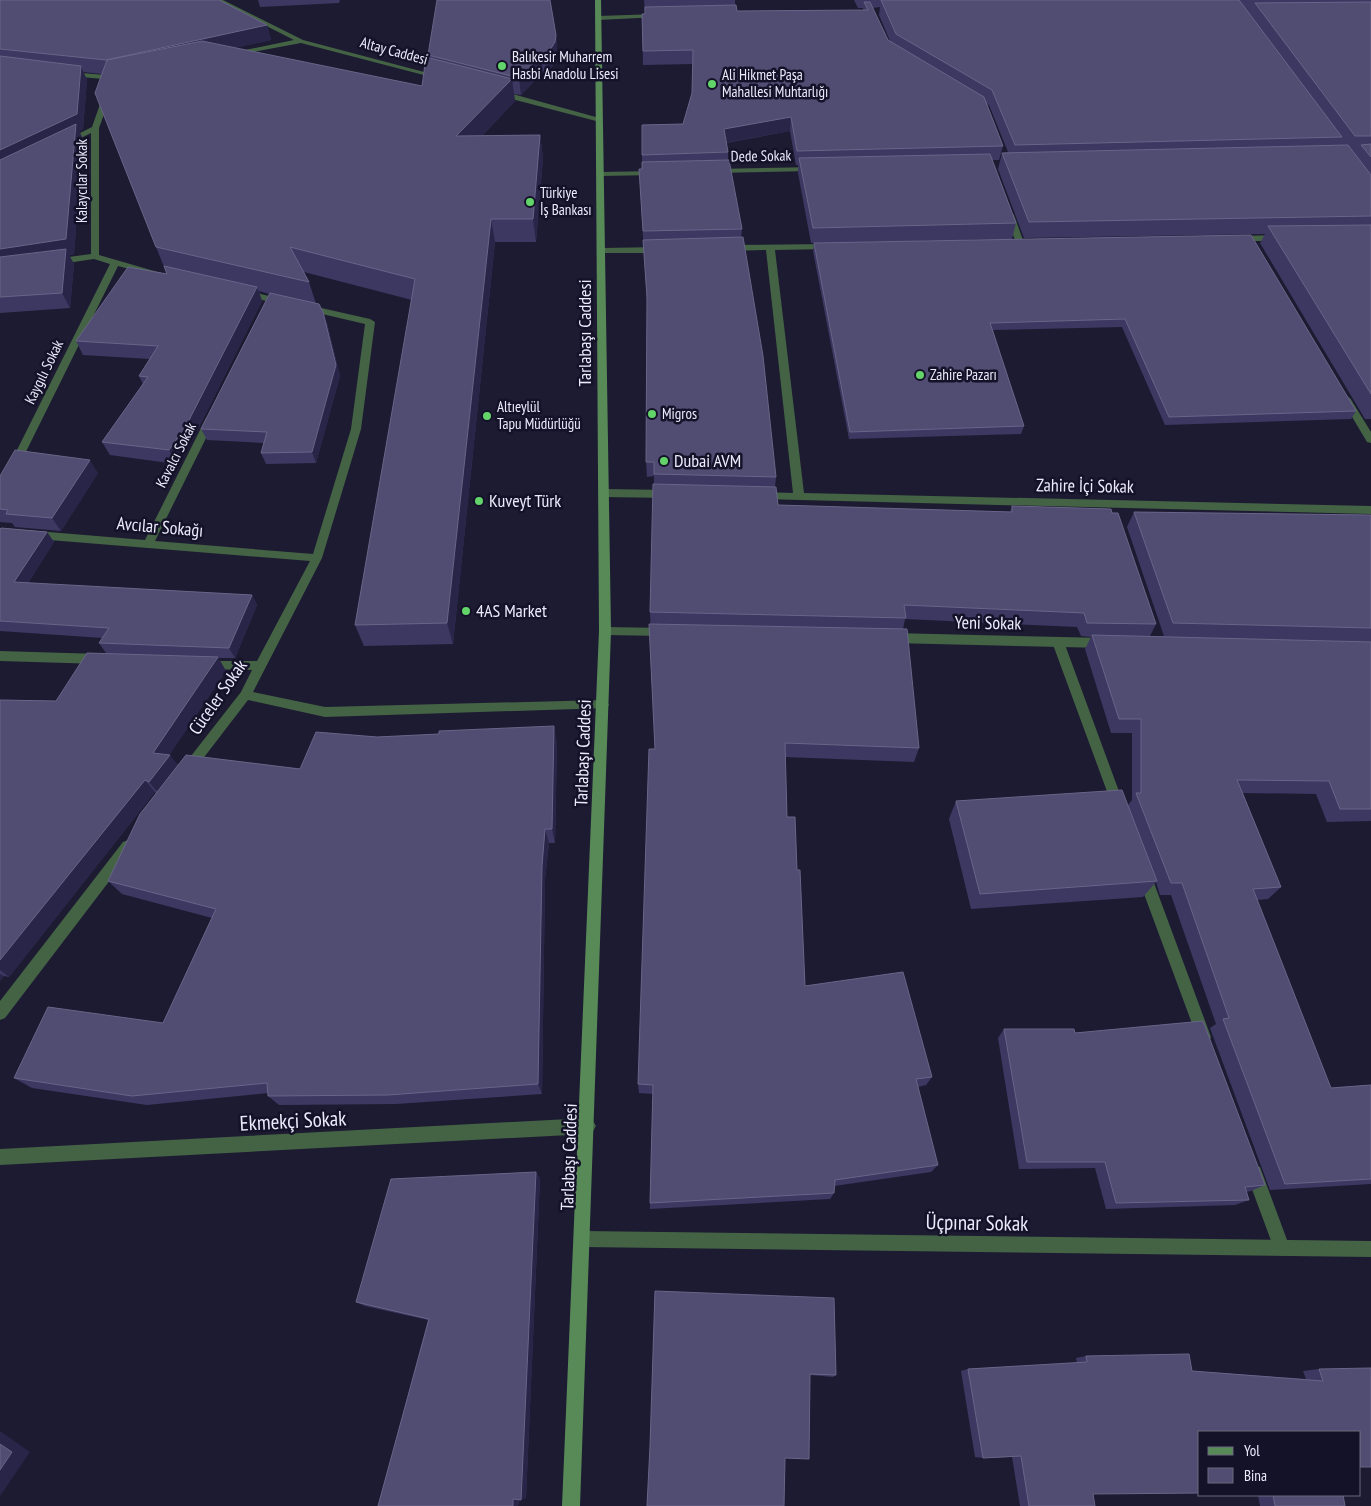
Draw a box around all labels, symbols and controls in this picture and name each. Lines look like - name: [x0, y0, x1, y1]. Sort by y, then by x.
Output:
- street label: Altay Caddesi: [358, 32, 430, 69]
- place label: Balıkesir Muharrem Hasbi Anadolu Lisesi: [512, 47, 619, 83]
- marker: Balıkesir Muharrem Hasbi Anadolu Lisesi: [496, 60, 508, 72]
- place label: Ali Hikmet Paşa Mahallesi Muhtarlığı: [722, 65, 828, 101]
- marker: Ali Hikmet Paşa Mahallesi Muhtarlığı: [706, 78, 718, 90]
- street label: Kalaycılar Sokak: [72, 139, 91, 223]
- street label: Dede Sokak: [731, 145, 792, 166]
- place label: Türkiye İş Bankası: [540, 183, 592, 219]
- marker: Türkiye İş Bankası: [524, 196, 536, 208]
- street label: Tarlabaşı Caddesi: [573, 279, 596, 387]
- street label: Kaygılı Sokak: [20, 336, 67, 407]
- place label: Zahire Pazarı: [930, 365, 997, 384]
- marker: Zahire Pazarı: [914, 369, 926, 381]
- place label: Altıeylül Tapu Müdürlüğü: [497, 397, 581, 433]
- place label: Migros: [662, 404, 697, 423]
- marker: Migros: [646, 408, 658, 420]
- marker: Altıeylül Tapu Müdürlüğü: [481, 410, 493, 422]
- street label: Kavalcı Sokak: [151, 419, 200, 491]
- place label: Dubai AVM: [674, 449, 741, 472]
- marker: Dubai AVM: [658, 455, 670, 467]
- street label: Zahire İçi Sokak: [1036, 473, 1134, 498]
- place label: Kuveyt Türk: [489, 489, 561, 512]
- marker: Kuveyt Türk: [473, 495, 485, 507]
- street label: Avcılar Sokağı: [116, 511, 204, 542]
- place label: 4AS Market: [476, 599, 547, 622]
- marker: 4AS Market: [460, 605, 472, 617]
- street label: Yeni Sokak: [955, 610, 1022, 635]
- street label: Cüceler Sokak: [183, 655, 252, 739]
- street label: Tarlabaşı Caddesi: [569, 699, 596, 807]
- street label: Tarlabaşı Caddesi: [555, 1103, 582, 1211]
- street label: Ekmekçi Sokak: [239, 1104, 347, 1137]
- street label: Üçpınar Sokak: [925, 1208, 1029, 1237]
- legend: [1198, 1431, 1361, 1496]
- text: Yol: [1244, 1441, 1260, 1460]
- text: Bina: [1244, 1466, 1267, 1485]

